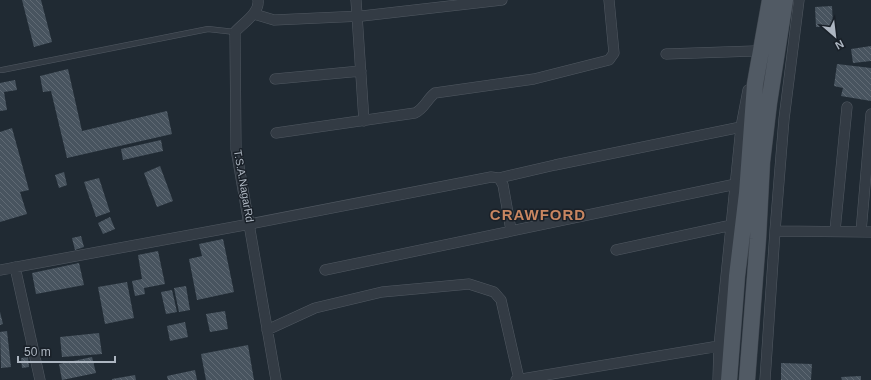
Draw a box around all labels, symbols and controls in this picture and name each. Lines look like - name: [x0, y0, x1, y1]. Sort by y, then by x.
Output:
- north arrow: [815, 16, 855, 56]
- text: N: [833, 38, 846, 52]
- street label: T.S.A.NagarRd: [232, 149, 256, 223]
- district label: CRAWFORD: [490, 206, 586, 223]
- scale bar: [18, 338, 115, 364]
- text: 50 m: [24, 345, 51, 359]

